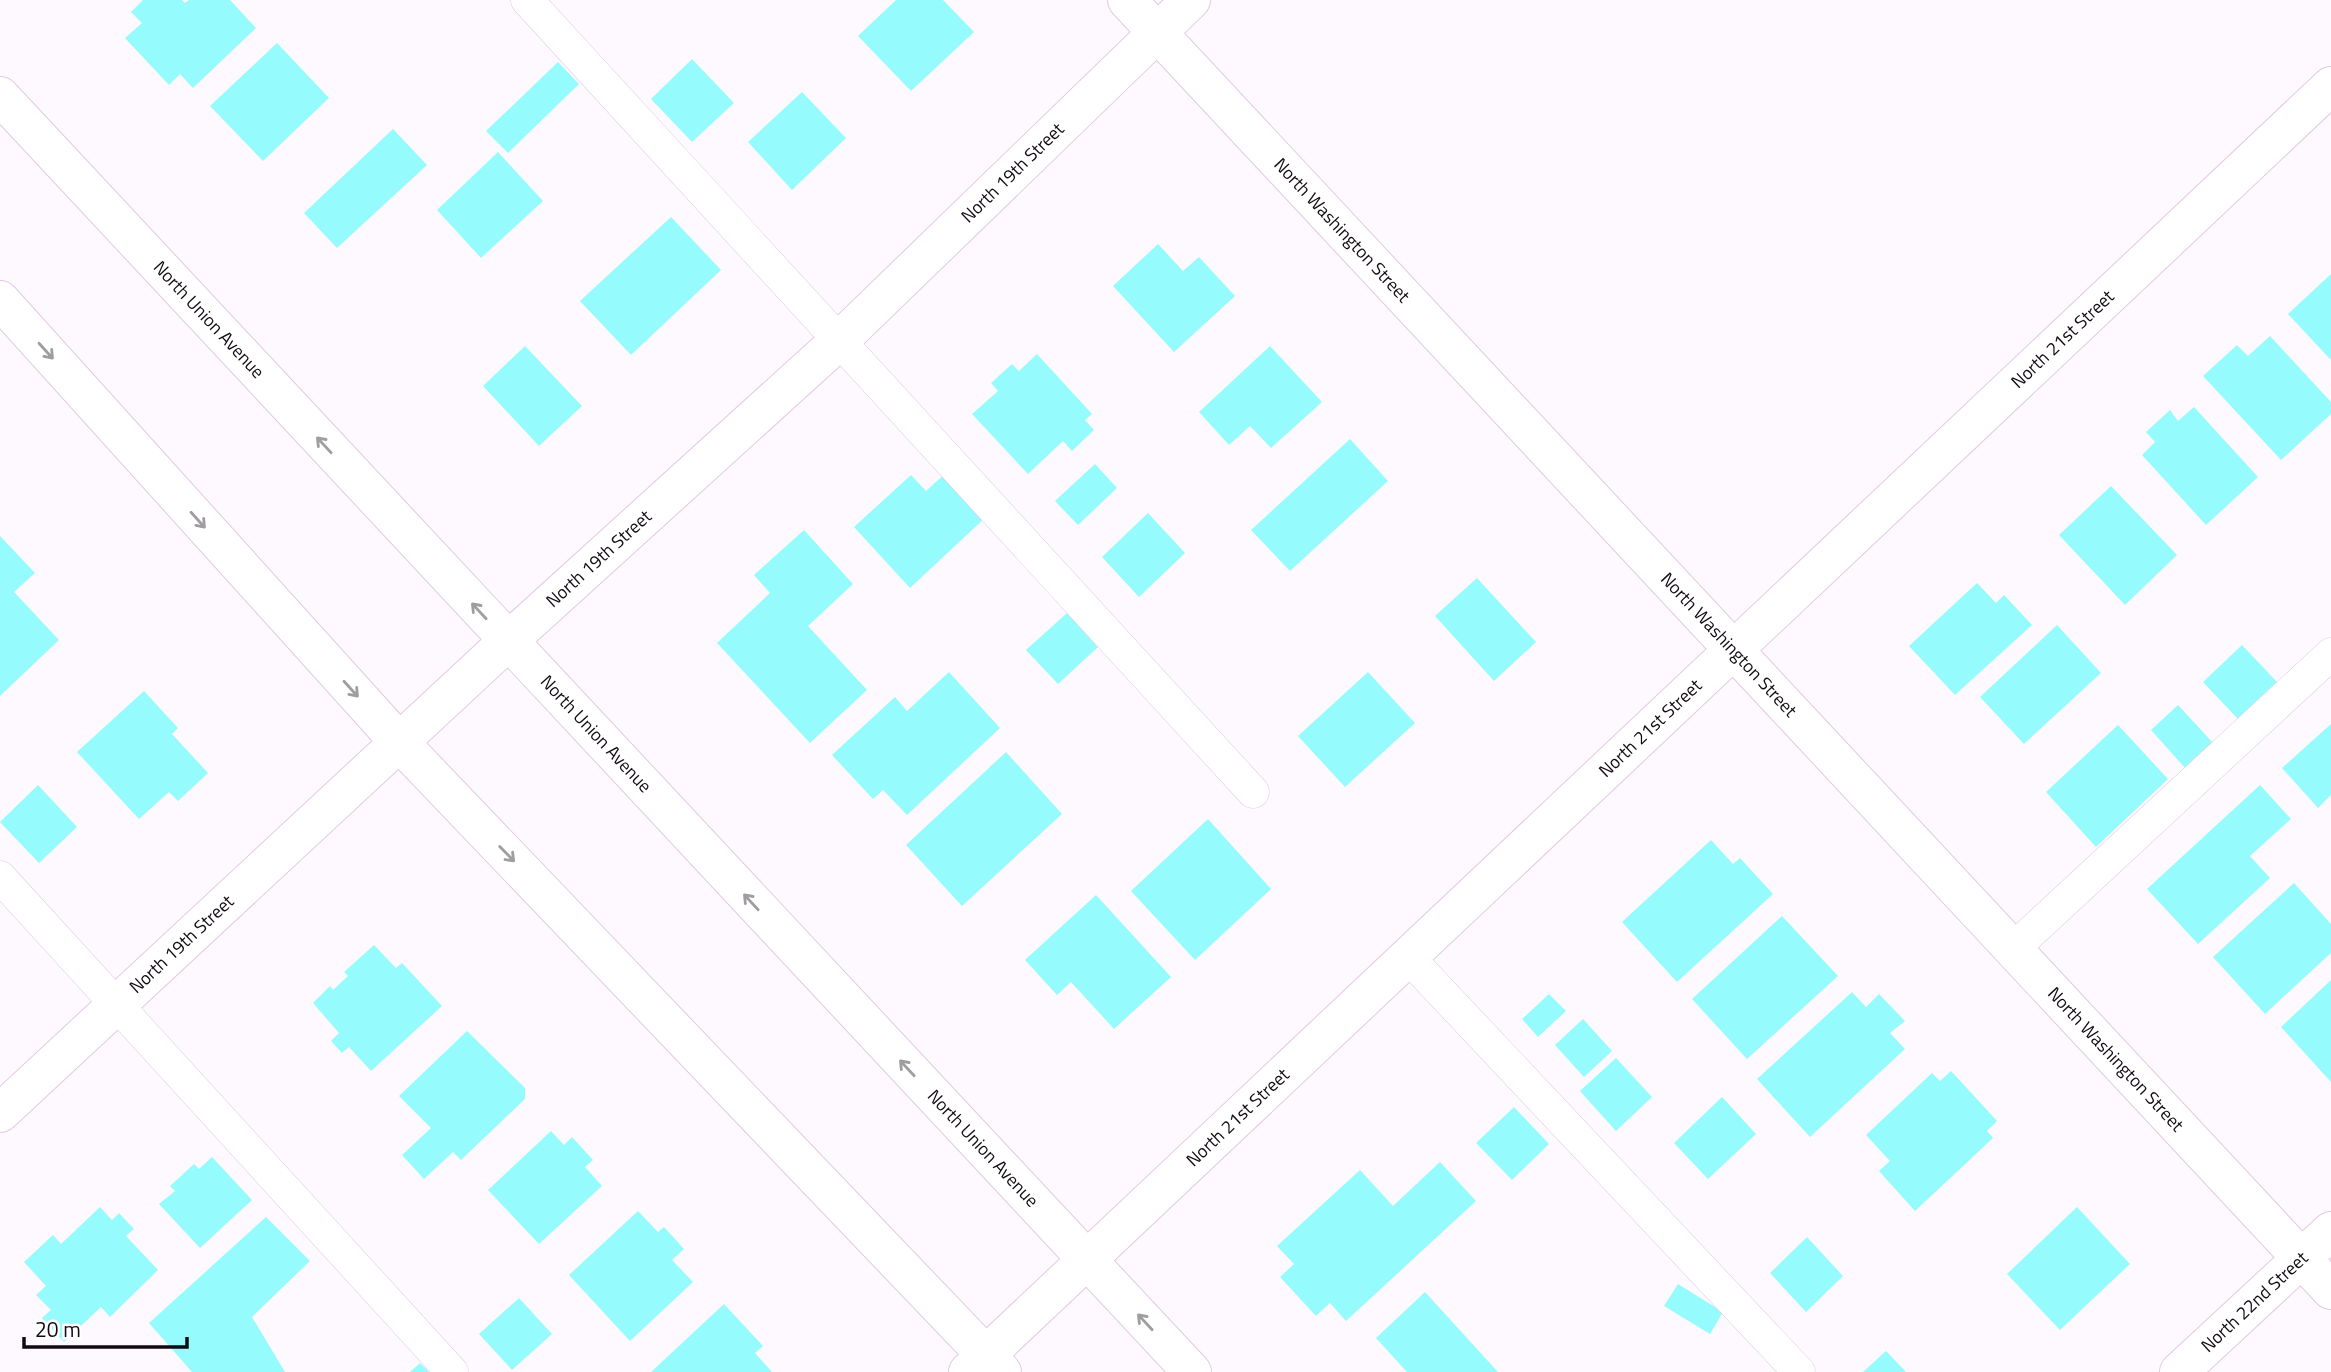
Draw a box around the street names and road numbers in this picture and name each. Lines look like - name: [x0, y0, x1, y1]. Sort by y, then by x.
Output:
- street label: North 19th Street: [955, 115, 1070, 229]
- street label: North Washington Street: [1268, 151, 1417, 309]
- street label: North Union Avenue: [147, 254, 271, 384]
- street label: North 21st Street: [2005, 283, 2120, 394]
- street label: North 19th Street: [540, 503, 658, 613]
- street label: North Washington Street: [1655, 566, 1804, 723]
- street label: North Union Avenue: [534, 669, 658, 799]
- street label: North 21st Street: [1592, 672, 1708, 783]
- street label: North 19th Street: [123, 888, 240, 999]
- street label: North Washington Street: [2042, 981, 2191, 1138]
- street label: North 21st Street: [1180, 1061, 1296, 1173]
- street label: North Union Avenue: [921, 1083, 1045, 1213]
- street label: North 22nd Street: [2195, 1244, 2314, 1358]

